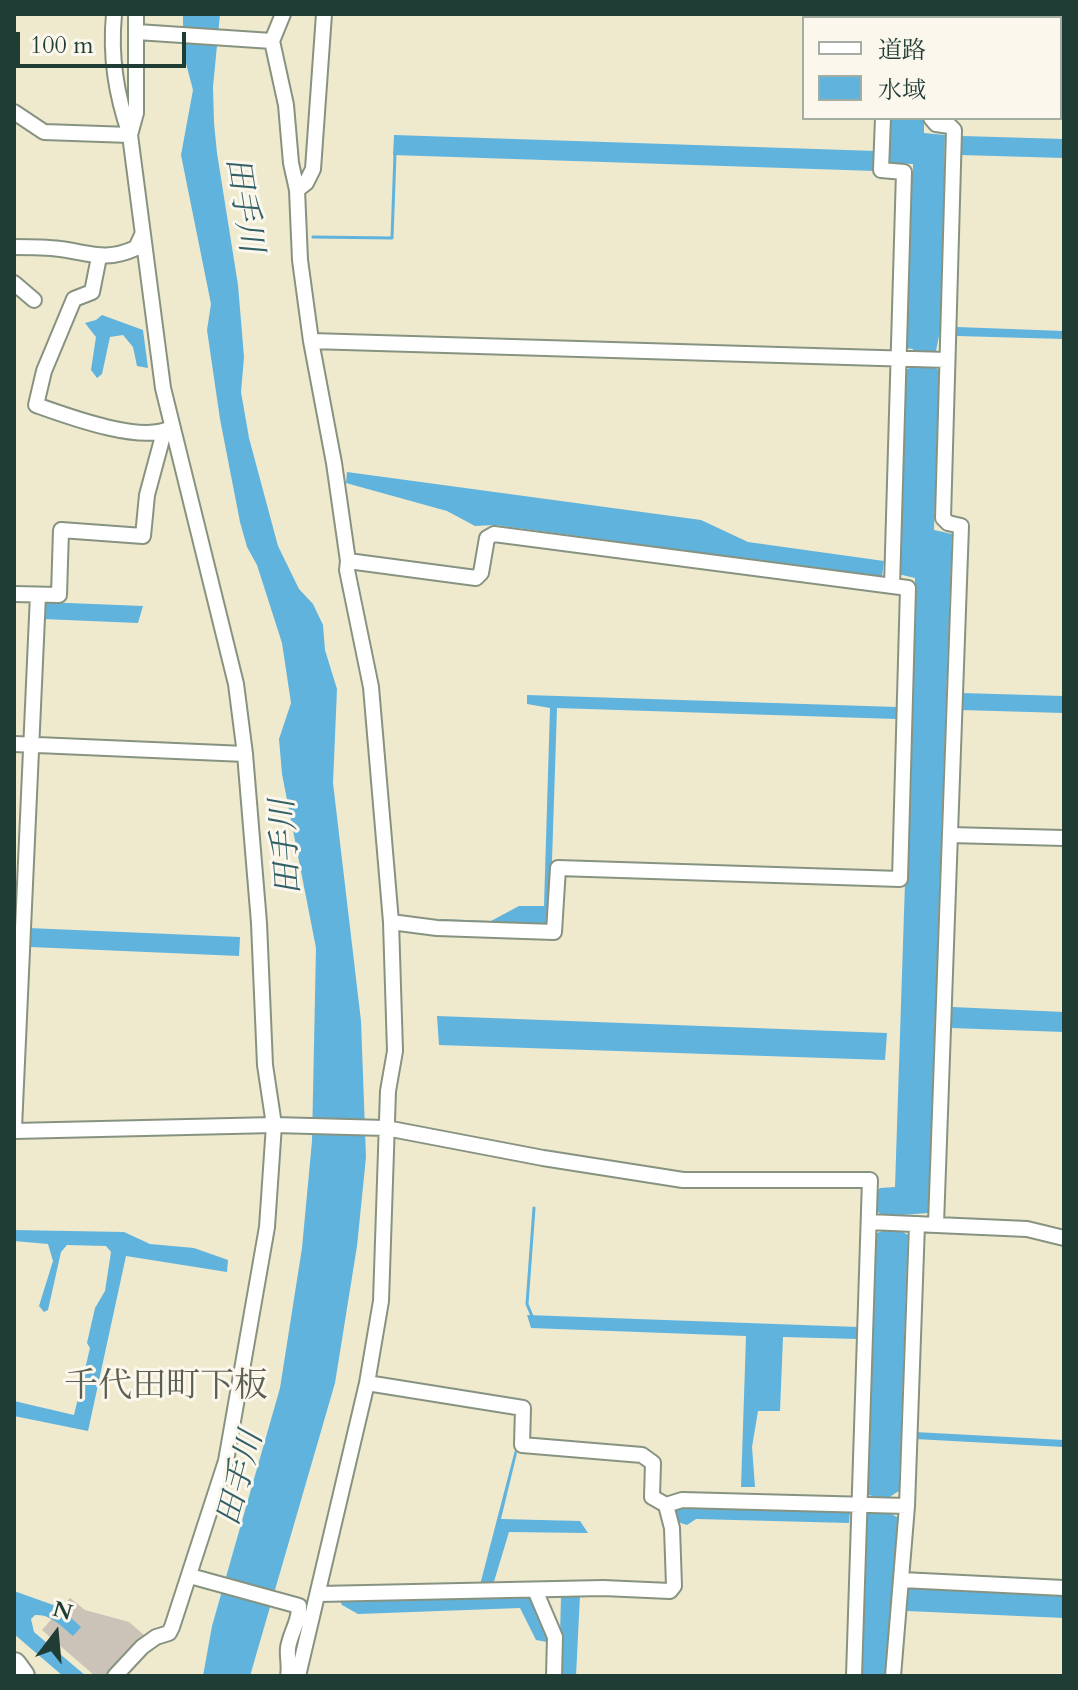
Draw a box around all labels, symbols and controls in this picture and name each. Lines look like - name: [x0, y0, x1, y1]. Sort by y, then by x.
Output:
- scale bar: [20, 16, 190, 66]
- legend: [802, 16, 1062, 120]
- text: 100 m: [30, 29, 94, 62]
- text: 道路: [878, 34, 926, 67]
- text: 水域: [878, 74, 926, 107]
- water label: 田手川: [216, 155, 268, 255]
- water label: 田手川: [265, 798, 311, 896]
- district label: 千代田町下板: [64, 1368, 268, 1408]
- water label: 田手川: [211, 1428, 273, 1530]
- north arrow: [16, 1594, 96, 1674]
- text: N: [49, 1594, 76, 1628]

